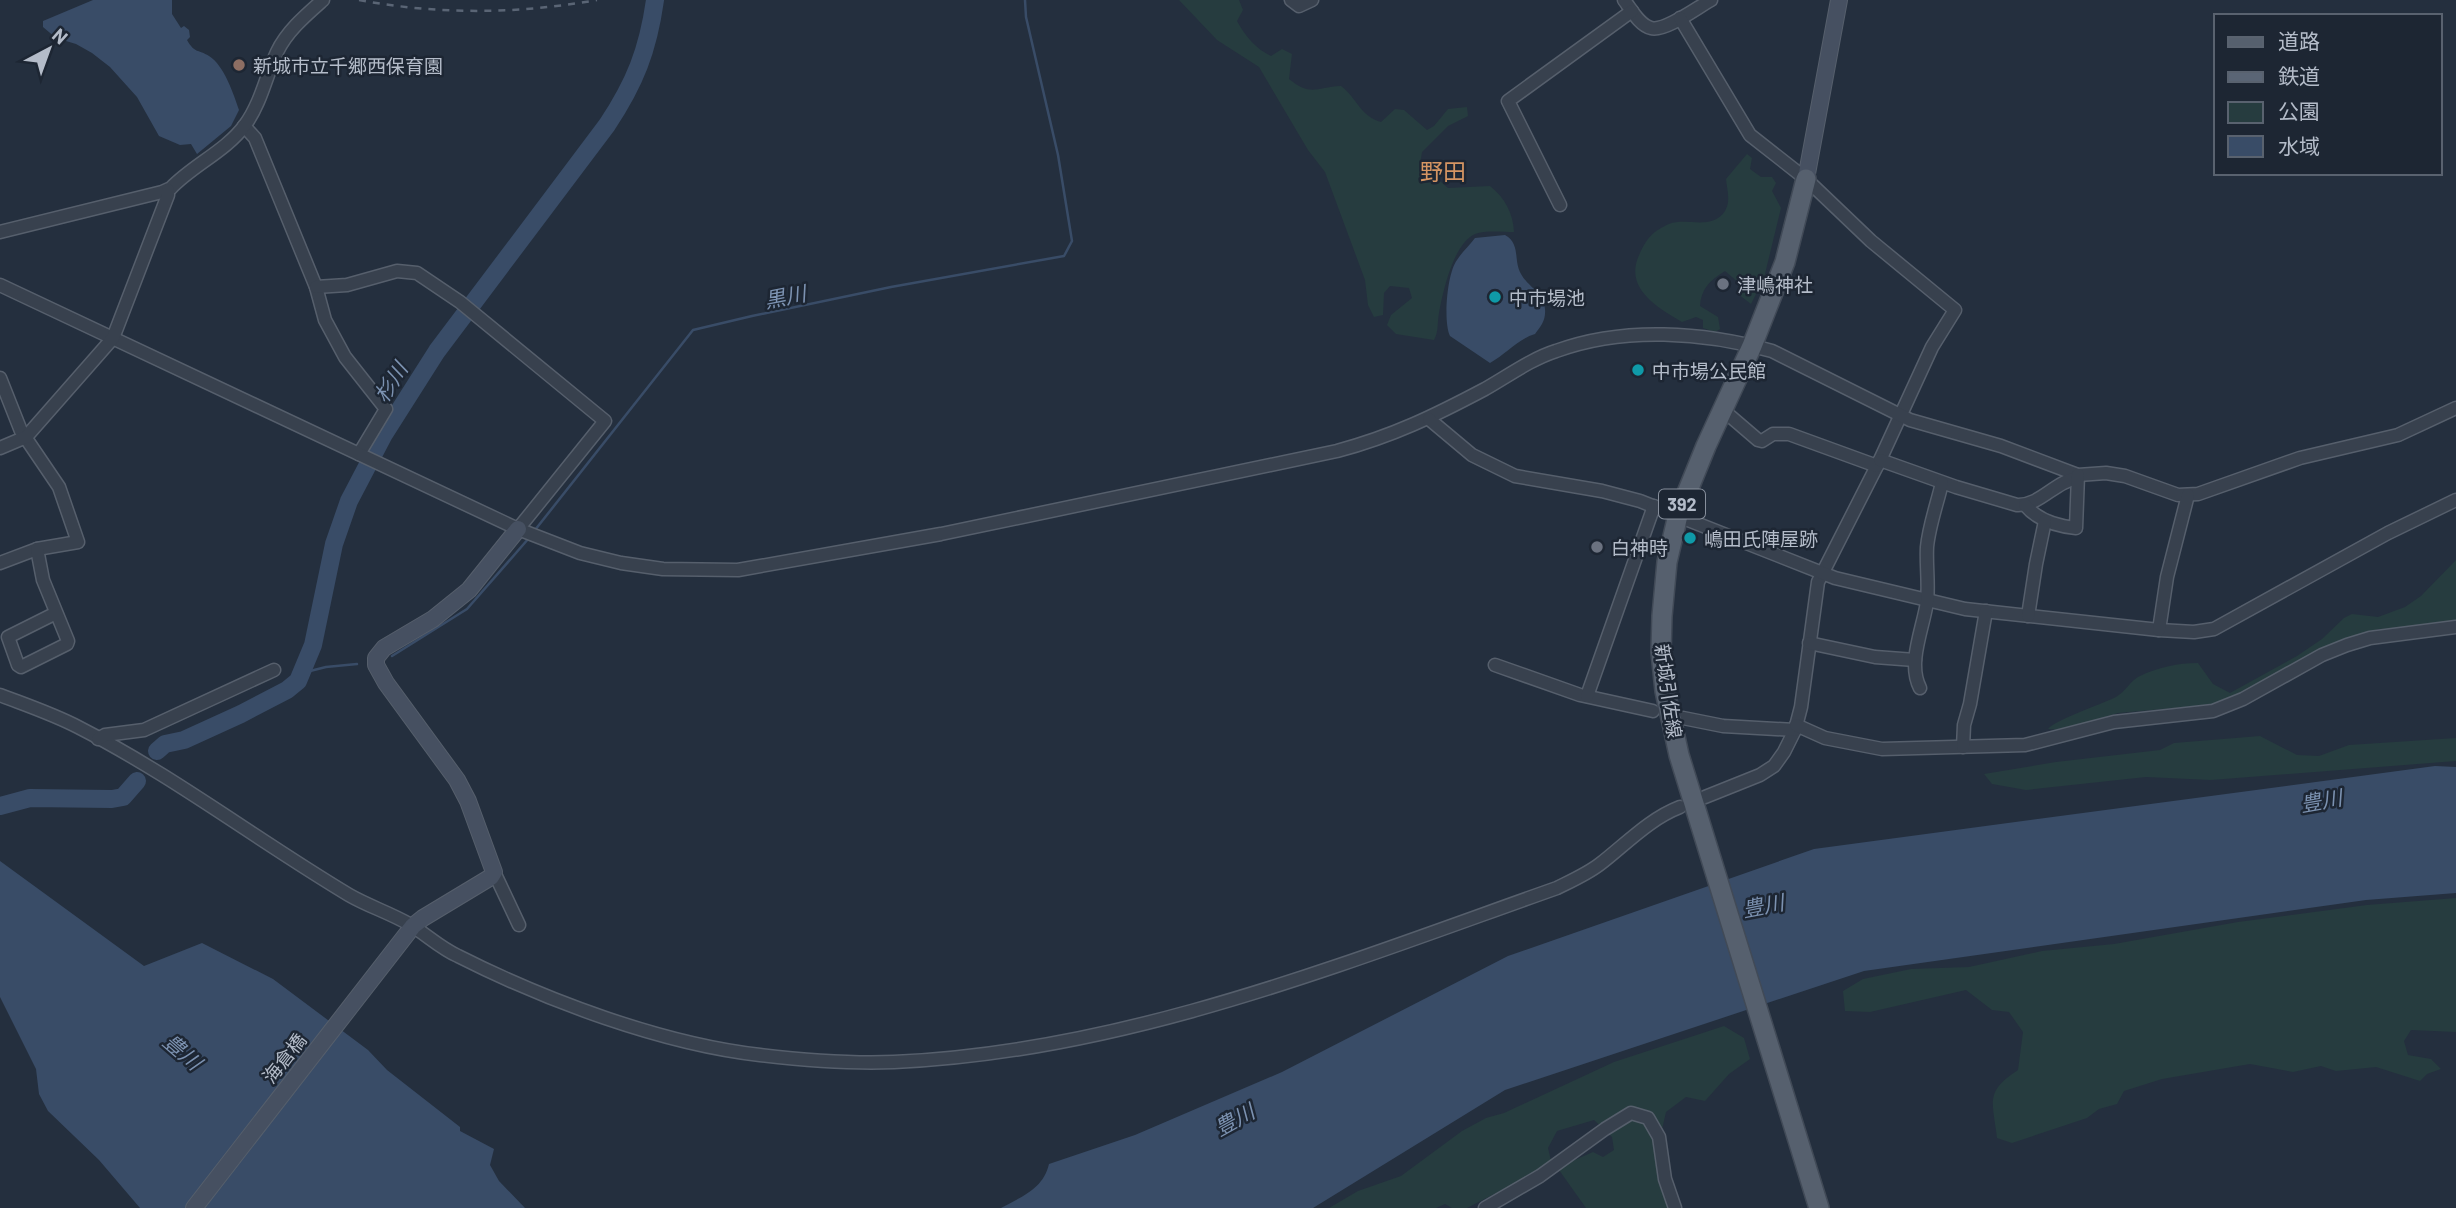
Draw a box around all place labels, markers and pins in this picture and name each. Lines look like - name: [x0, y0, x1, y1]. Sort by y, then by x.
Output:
- place label: 新城市立千郷西保育園: [253, 54, 443, 77]
- marker: 新城市立千郷西保育園: [231, 57, 247, 73]
- place label: 津嶋神社: [1737, 273, 1813, 296]
- marker: 津嶋神社: [1715, 276, 1731, 292]
- place label: 中市場池: [1509, 286, 1585, 309]
- marker: 中市場池: [1487, 289, 1503, 305]
- place label: 中市場公民館: [1652, 359, 1766, 382]
- marker: 中市場公民館: [1630, 362, 1646, 378]
- place label: 嶋田氏陣屋跡: [1704, 527, 1818, 550]
- marker: 嶋田氏陣屋跡: [1682, 530, 1698, 546]
- place label: 白神時: [1611, 536, 1668, 559]
- marker: 白神時: [1589, 539, 1605, 555]

